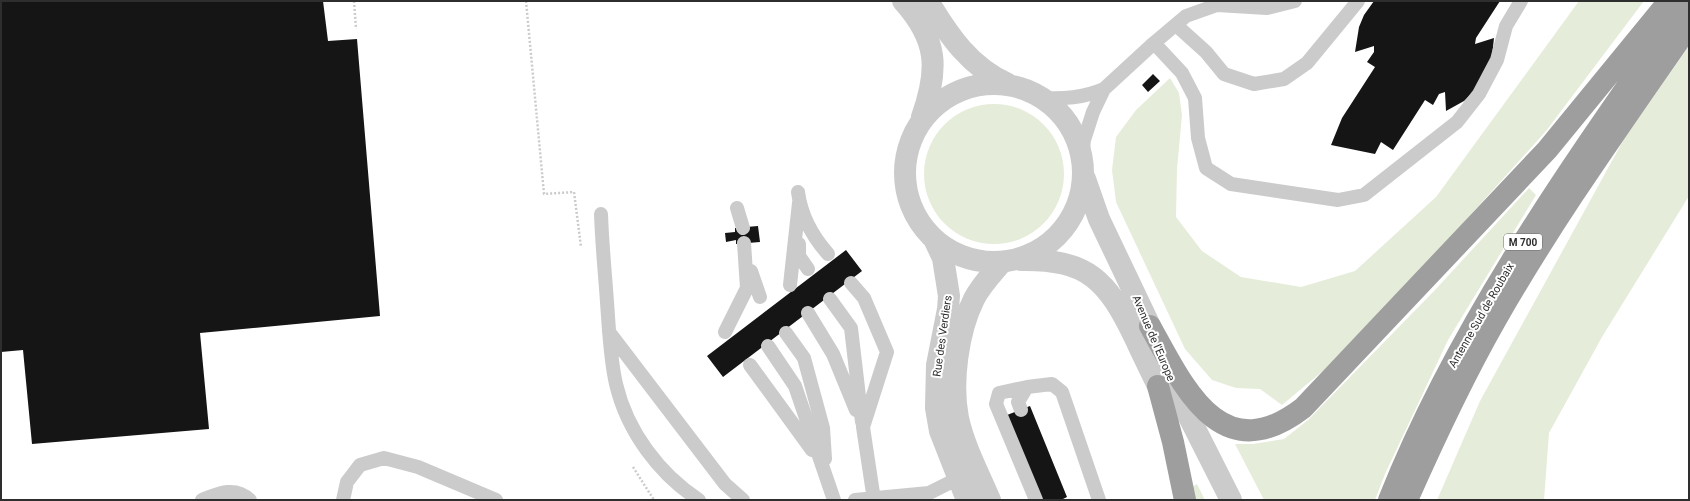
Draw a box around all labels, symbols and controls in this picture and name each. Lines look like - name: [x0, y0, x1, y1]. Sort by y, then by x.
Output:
- road number: M 700: [1504, 234, 1542, 250]
- street label: Antenne Sud de Roubaix: [1446, 260, 1517, 370]
- street label: Avenue de l'Europe: [1130, 293, 1178, 383]
- street label: Rue des Verdiers: [930, 294, 955, 378]

